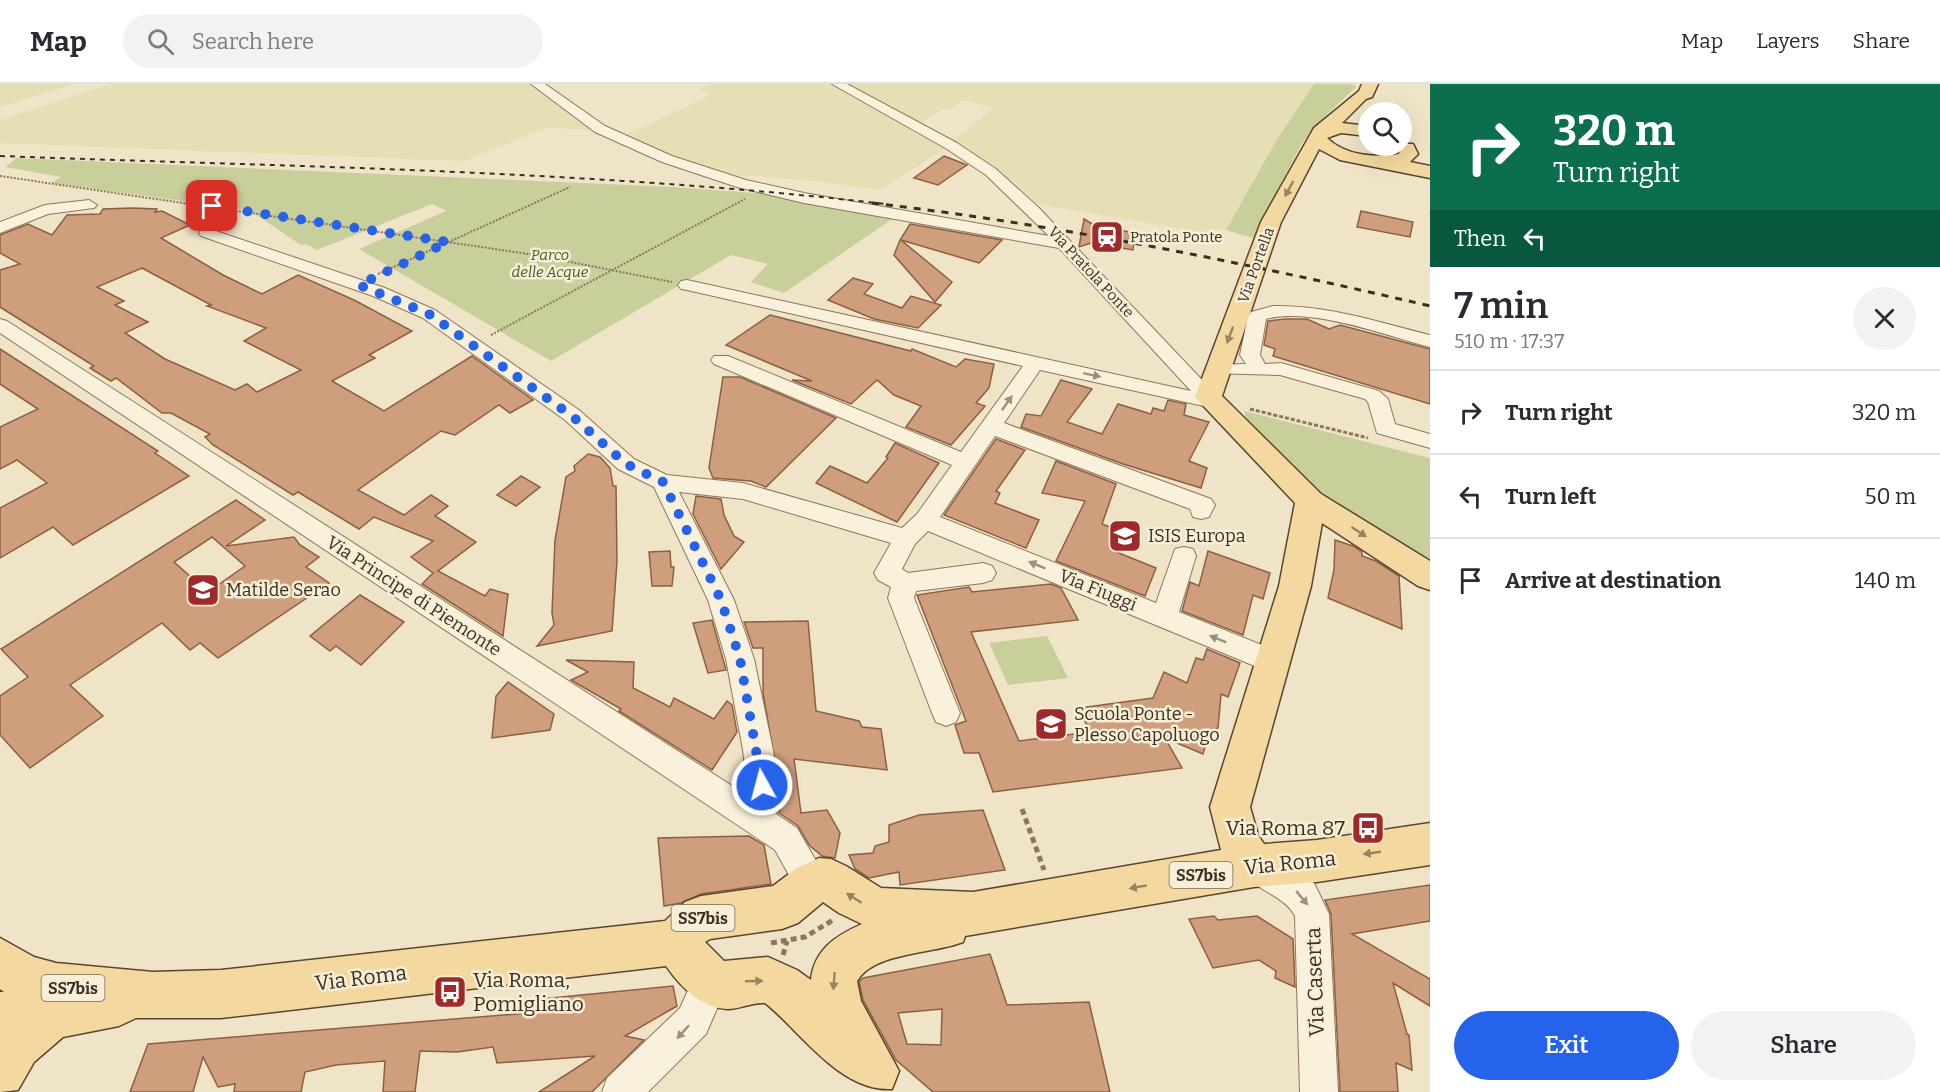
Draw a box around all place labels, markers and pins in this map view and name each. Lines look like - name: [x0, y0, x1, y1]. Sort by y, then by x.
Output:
- pin: [186, 180, 237, 231]
- station icon: Pratola Ponte: [1089, 219, 1125, 255]
- place label: Pratola Ponte: [1130, 228, 1223, 246]
- school or university icon: ISIS Europa: [1107, 518, 1143, 554]
- place label: ISIS Europa: [1148, 525, 1246, 547]
- school or university icon: Matilde Serao: [185, 572, 221, 608]
- place label: Matilde Serao: [226, 579, 341, 601]
- place label: Scuola Ponte - Plesso Capoluogo: [1074, 703, 1220, 746]
- school or university icon: Scuola Ponte - Plesso Capoluogo: [1033, 706, 1069, 742]
- bus stop icon: Via Roma 87: [1350, 810, 1386, 846]
- place label: Via Roma 87: [1225, 815, 1345, 841]
- place label: Via Roma, Pomigliano: [473, 967, 584, 1017]
- bus stop icon: Via Roma, Pomigliano: [432, 974, 468, 1010]

